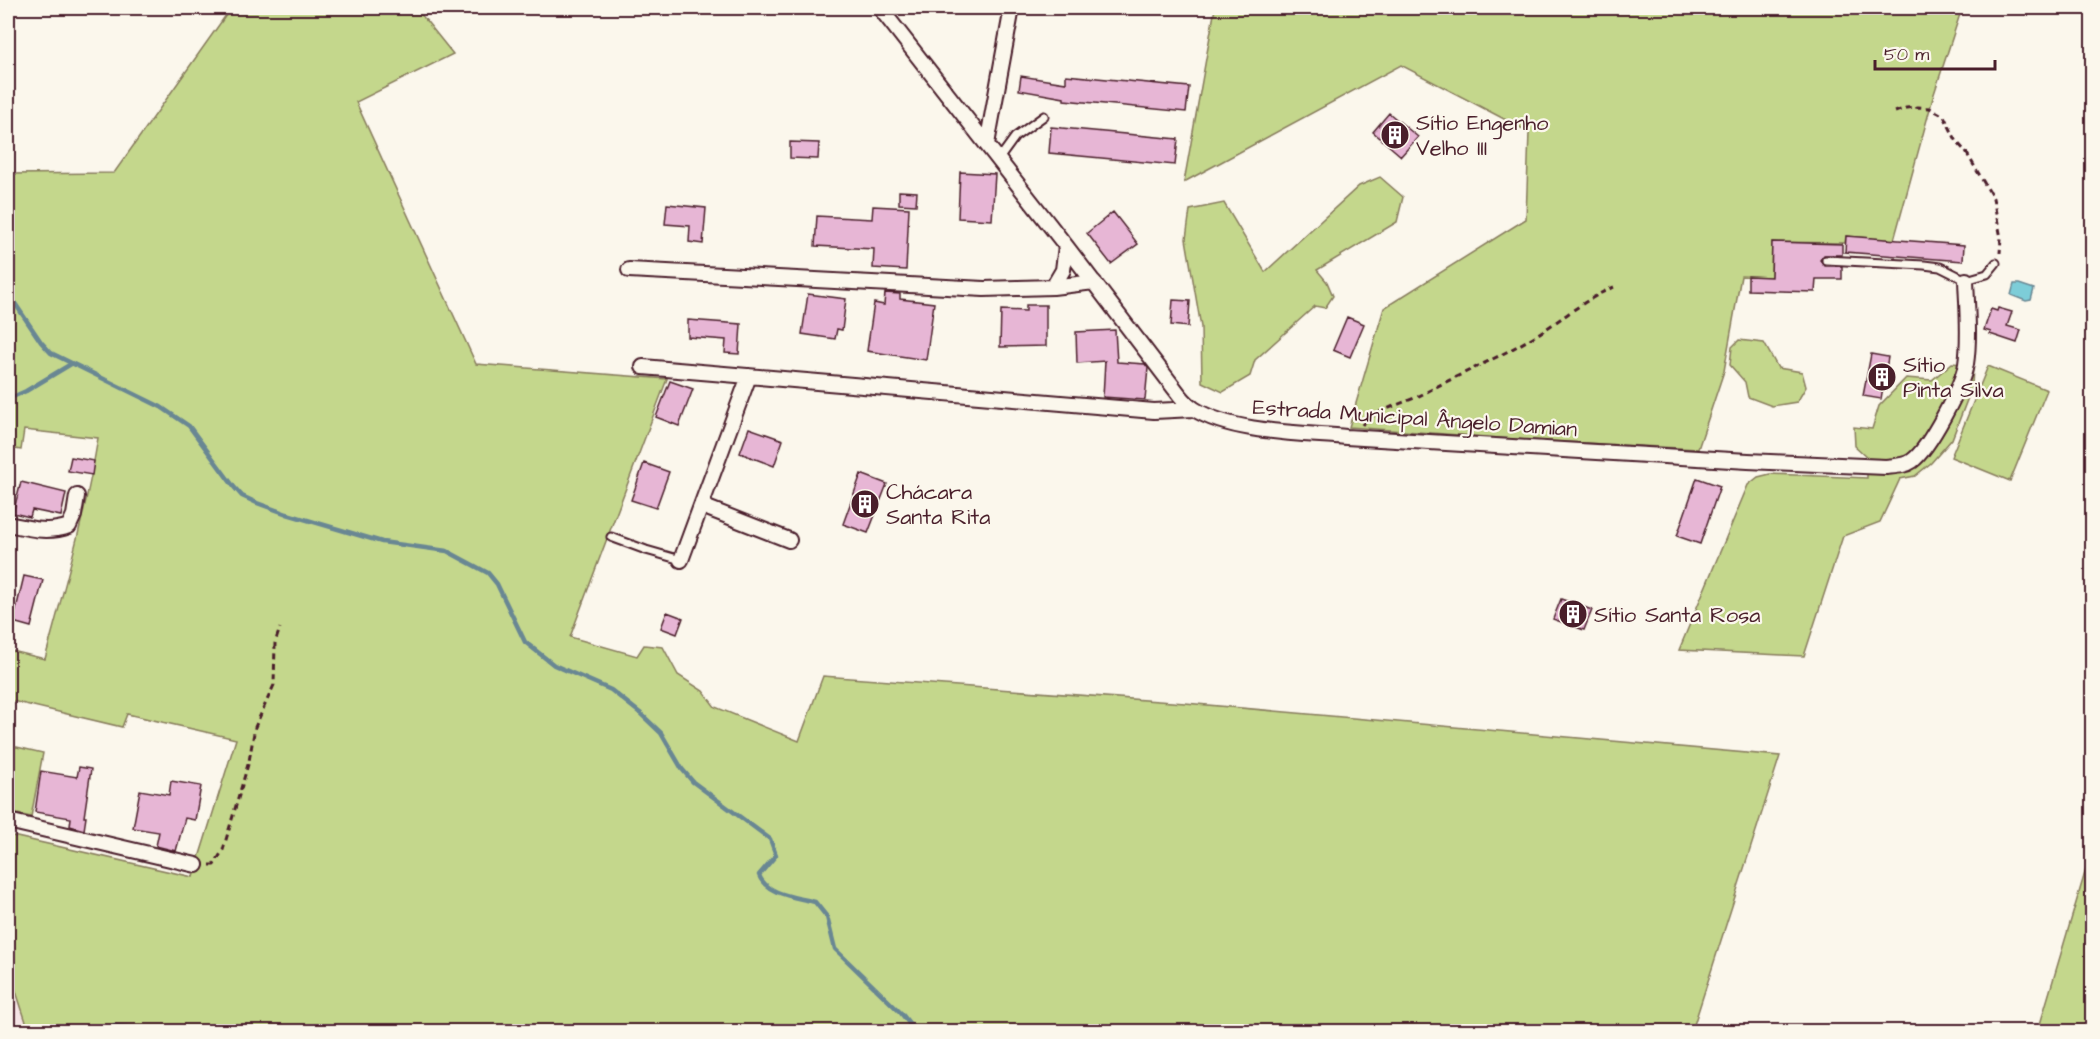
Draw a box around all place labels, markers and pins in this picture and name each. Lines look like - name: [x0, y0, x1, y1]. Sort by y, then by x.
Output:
- place label: Sítio Engenho Velho III: [1416, 108, 1549, 164]
- building icon: Sítio Engenho Velho III: [1379, 119, 1411, 151]
- place label: Sítio Pinta Silva: [1903, 350, 2004, 406]
- building icon: Sítio Pinta Silva: [1866, 361, 1898, 393]
- place label: Chácara Santa Rita: [886, 477, 990, 533]
- building icon: Chácara Santa Rita: [849, 488, 881, 520]
- building icon: Sítio Santa Rosa: [1557, 598, 1589, 630]
- place label: Sítio Santa Rosa: [1594, 600, 1760, 631]

